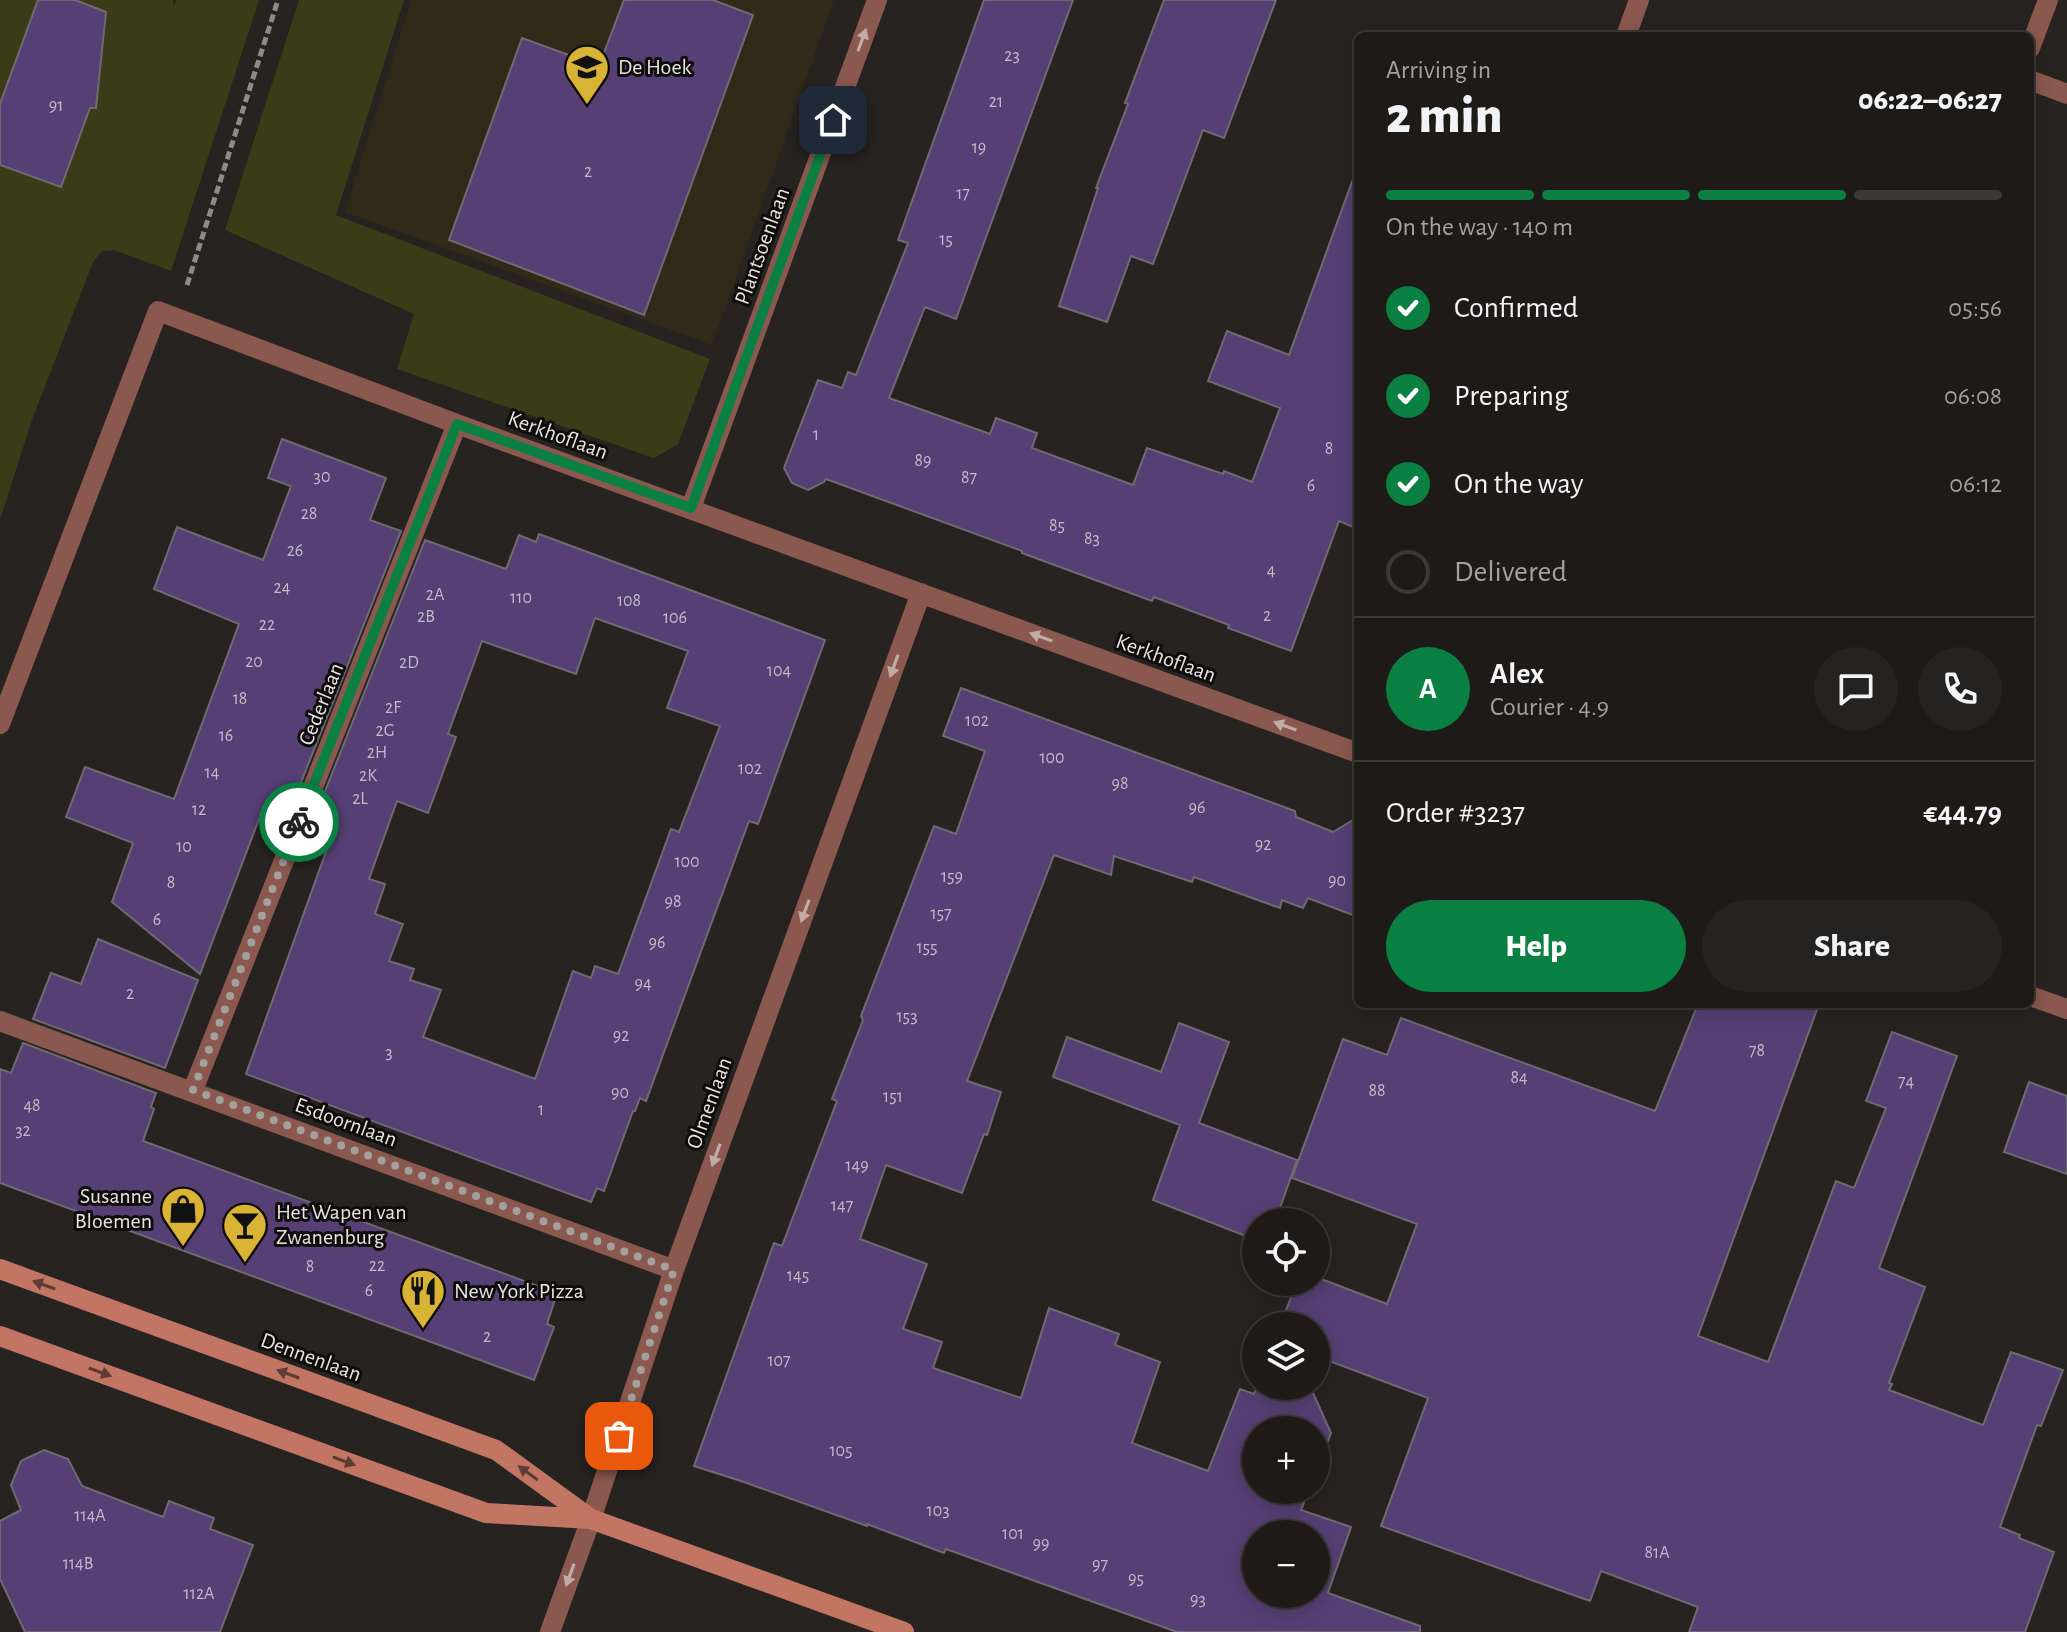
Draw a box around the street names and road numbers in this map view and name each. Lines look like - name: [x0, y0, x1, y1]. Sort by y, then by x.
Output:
- street label: Plantsoenlaan: [731, 185, 793, 307]
- street label: Kerkhoflaan: [505, 407, 611, 463]
- street label: Kerkhoflaan: [1113, 630, 1219, 686]
- street label: Cederlaan: [295, 660, 347, 748]
- street label: Olmenlaan: [682, 1054, 736, 1152]
- street label: Esdoornlaan: [292, 1093, 400, 1151]
- street label: Dennenlaan: [258, 1329, 364, 1385]

